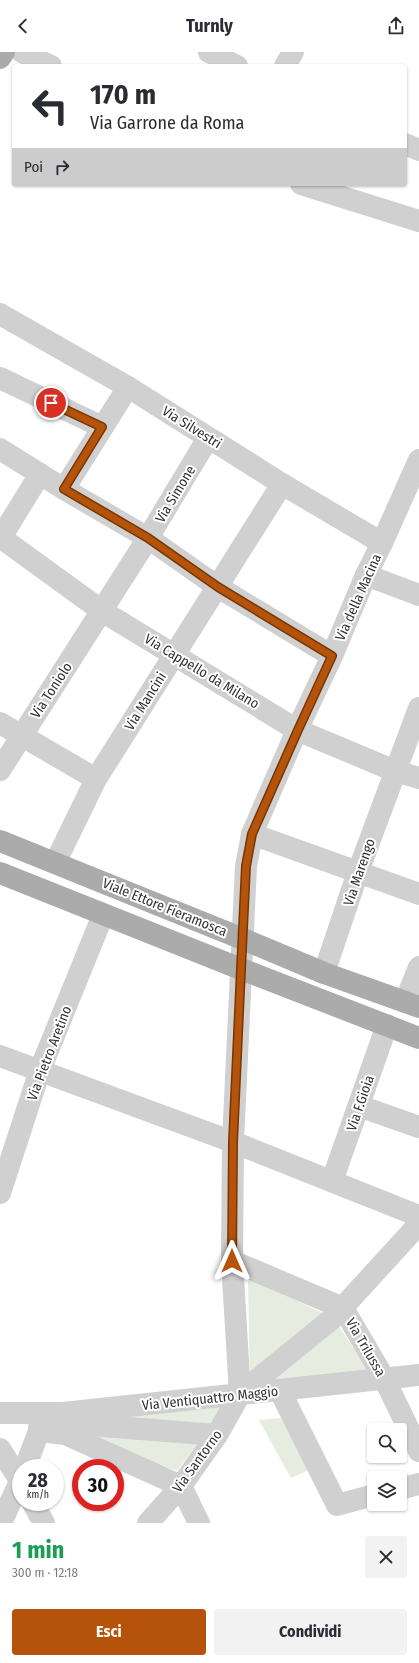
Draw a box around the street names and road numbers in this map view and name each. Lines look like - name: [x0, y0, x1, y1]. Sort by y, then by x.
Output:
- street label: Via Silvestri: [159, 402, 225, 452]
- street label: Via Simone: [152, 463, 199, 526]
- street label: Via della Macina: [332, 551, 385, 643]
- street label: Via Cappello da Milano: [141, 630, 262, 712]
- street label: Via Toniolo: [27, 659, 76, 721]
- street label: Via Mancini: [121, 669, 170, 734]
- street label: Via Marengo: [340, 836, 379, 908]
- street label: Viale Ettore Fieramosca: [100, 875, 230, 940]
- street label: Via Pietro Aretino: [24, 1003, 75, 1103]
- street label: Via F.Gioia: [343, 1073, 378, 1133]
- street label: Via Trilussa: [342, 1315, 389, 1380]
- street label: Via Ventiquattro Maggio: [141, 1383, 279, 1414]
- street label: Via Santorno: [169, 1427, 226, 1496]

